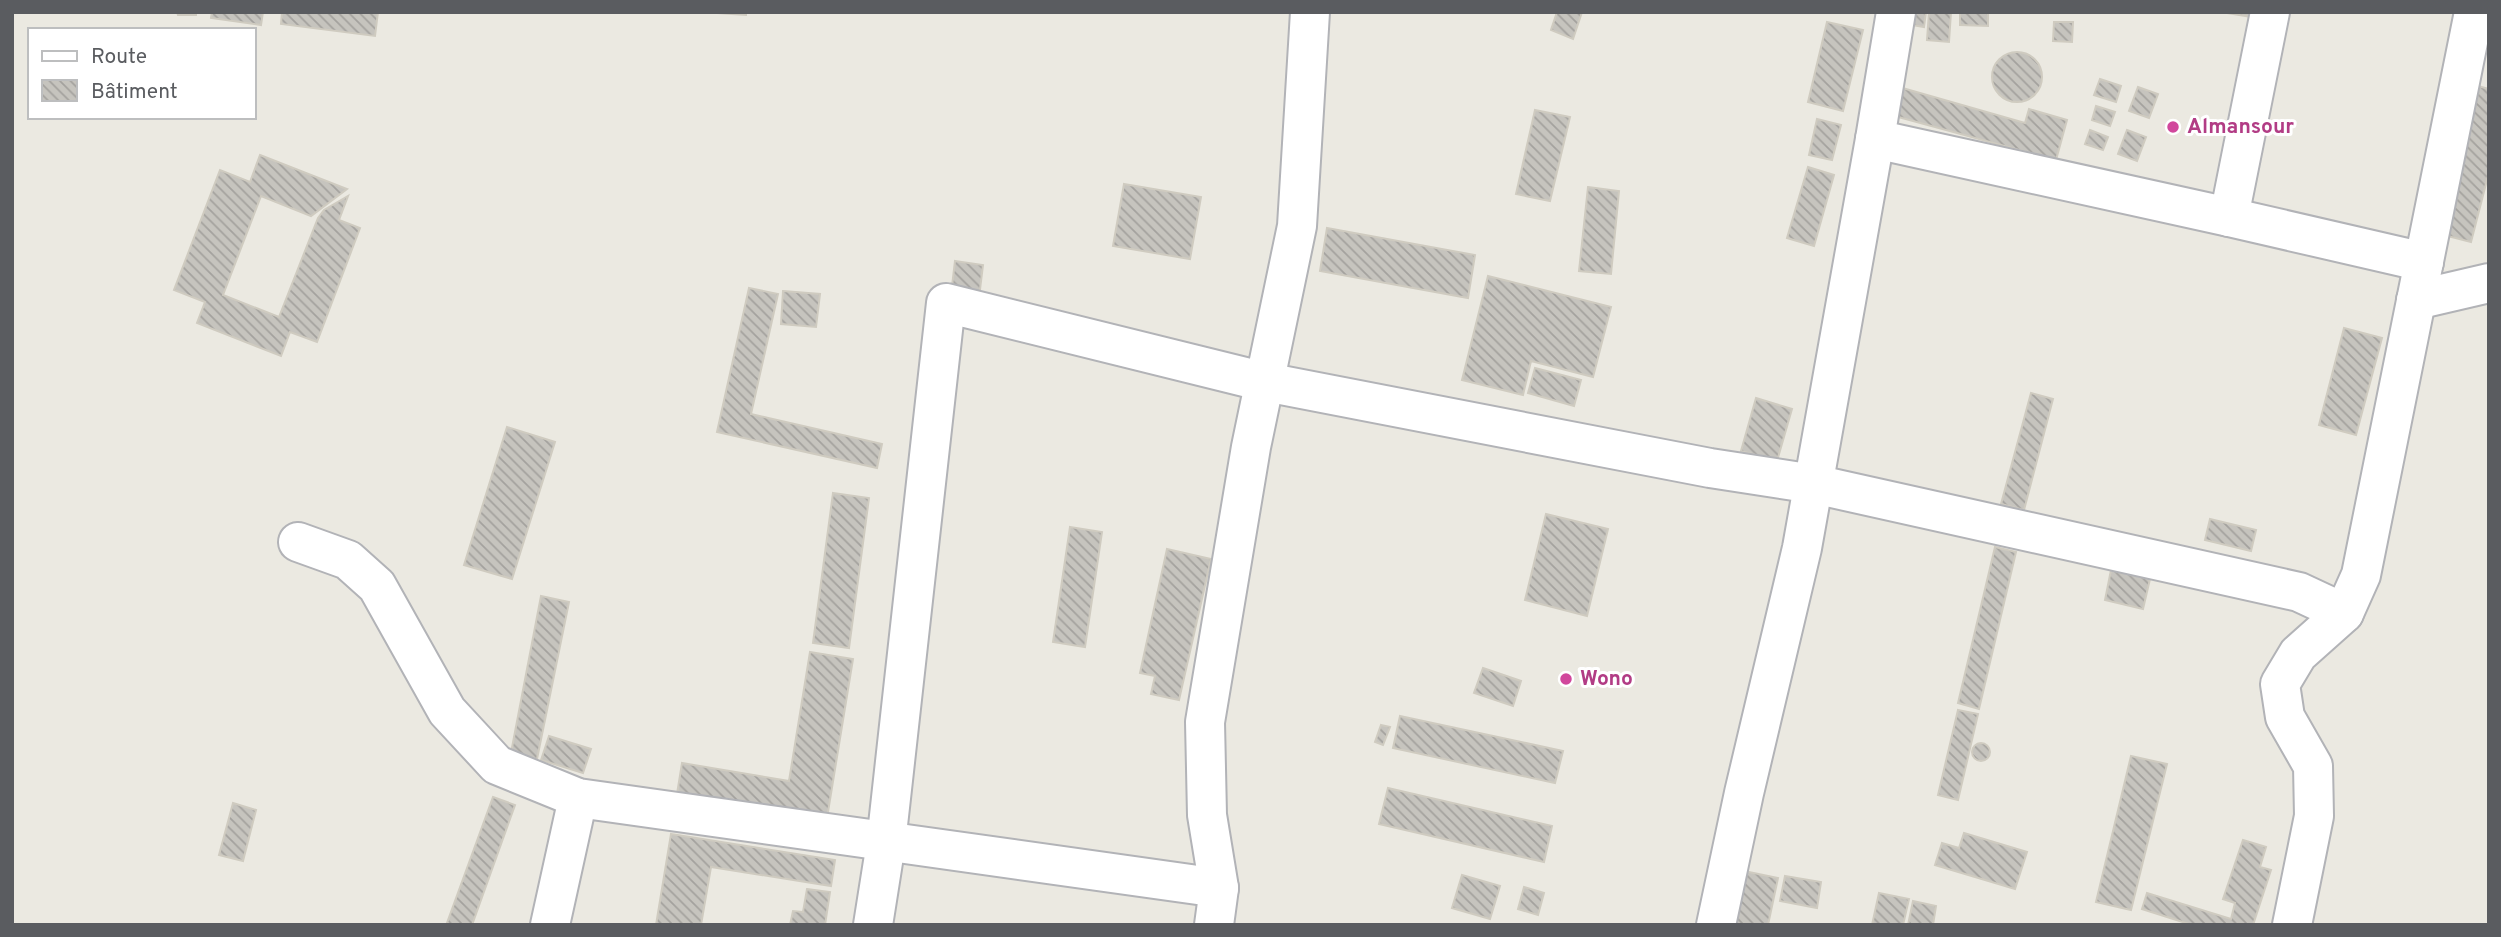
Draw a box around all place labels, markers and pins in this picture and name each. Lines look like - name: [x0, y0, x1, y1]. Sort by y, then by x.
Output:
- place label: Almansour: [2187, 114, 2294, 141]
- marker: Almansour: [2165, 119, 2181, 135]
- place label: Wono: [1580, 666, 1633, 693]
- marker: Wono: [1558, 671, 1574, 687]

